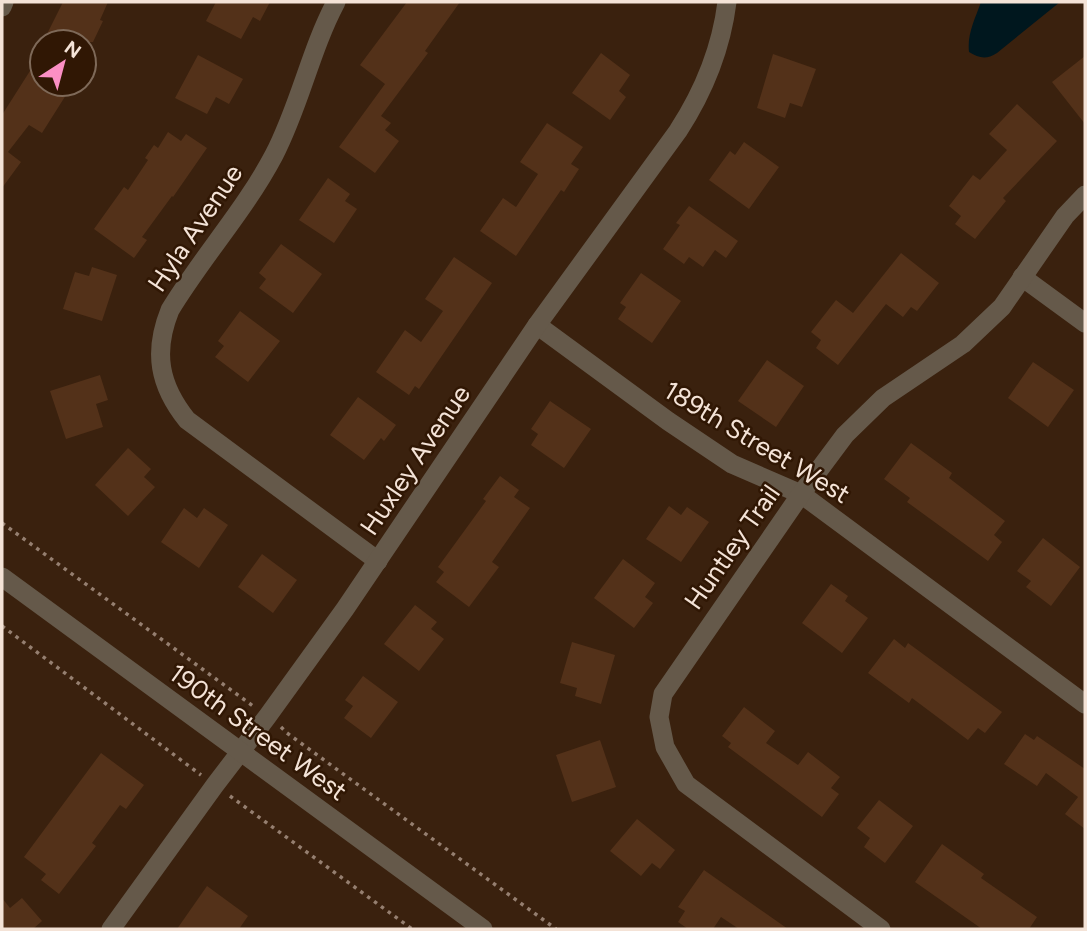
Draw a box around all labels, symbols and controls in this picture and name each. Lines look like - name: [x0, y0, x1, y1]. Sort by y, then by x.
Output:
- north arrow: [28, 28, 98, 98]
- text: N: [60, 36, 85, 63]
- street label: Hyla Avenue: [141, 158, 249, 298]
- street label: 189th Street West: [658, 374, 856, 510]
- street label: Huxley Avenue: [353, 379, 477, 541]
- street label: Huntley Trail: [677, 478, 787, 616]
- street label: 190th Street West: [163, 657, 353, 807]

